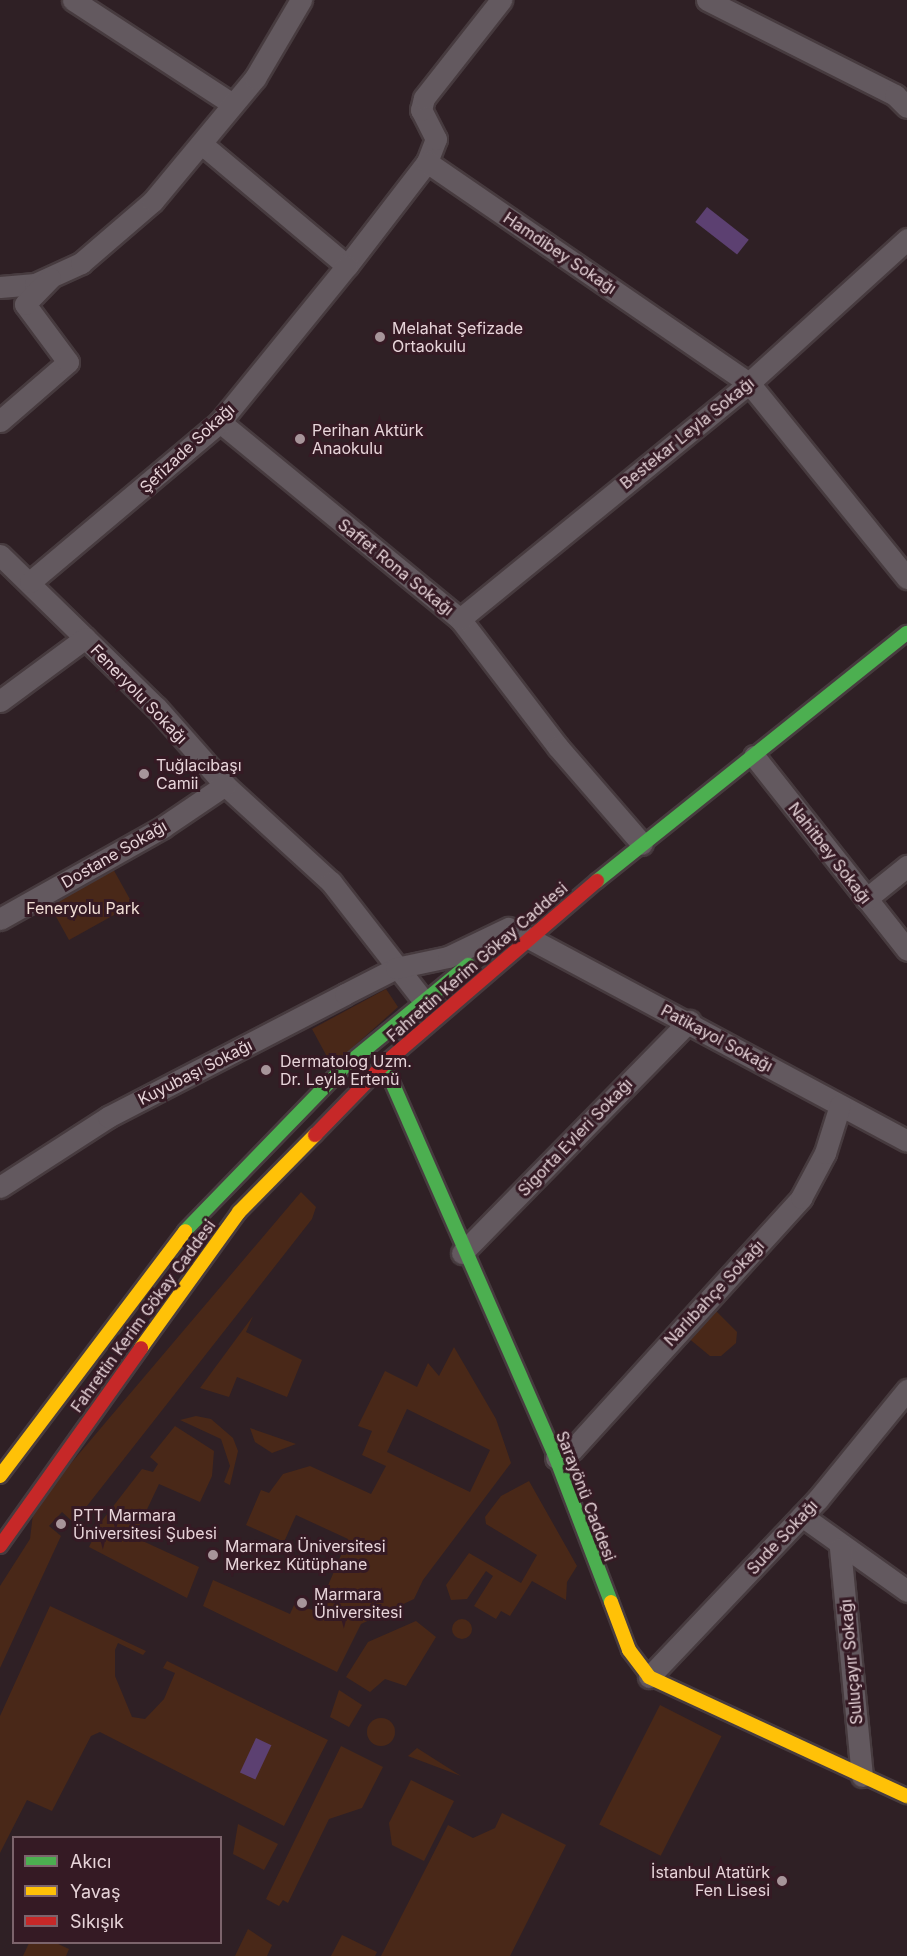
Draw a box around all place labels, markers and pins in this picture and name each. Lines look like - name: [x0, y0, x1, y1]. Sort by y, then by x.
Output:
- place label: Melahat Şefizade Ortaokulu: [392, 318, 523, 356]
- marker: Melahat Şefizade Ortaokulu: [373, 330, 387, 344]
- place label: Perihan Aktürk Anaokulu: [312, 420, 424, 458]
- marker: Perihan Aktürk Anaokulu: [293, 432, 307, 446]
- place label: Tuğlacıbaşı Camii: [156, 755, 242, 793]
- marker: Tuğlacıbaşı Camii: [137, 767, 151, 781]
- place label: Dermatolog Uzm. Dr. Leyla Ertenü: [280, 1051, 412, 1089]
- marker: Dermatolog Uzm. Dr. Leyla Ertenü: [257, 1061, 275, 1079]
- place label: PTT Marmara Üniversitesi Şubesi: [73, 1505, 217, 1543]
- marker: PTT Marmara Üniversitesi Şubesi: [54, 1517, 68, 1531]
- place label: Marmara Üniversitesi Merkez Kütüphane: [225, 1536, 386, 1574]
- marker: Marmara Üniversitesi Merkez Kütüphane: [206, 1548, 220, 1562]
- place label: Marmara Üniversitesi: [314, 1584, 402, 1622]
- marker: Marmara Üniversitesi: [295, 1596, 309, 1610]
- place label: İstanbul Atatürk Fen Lisesi: [651, 1862, 770, 1900]
- marker: İstanbul Atatürk Fen Lisesi: [775, 1874, 789, 1888]

